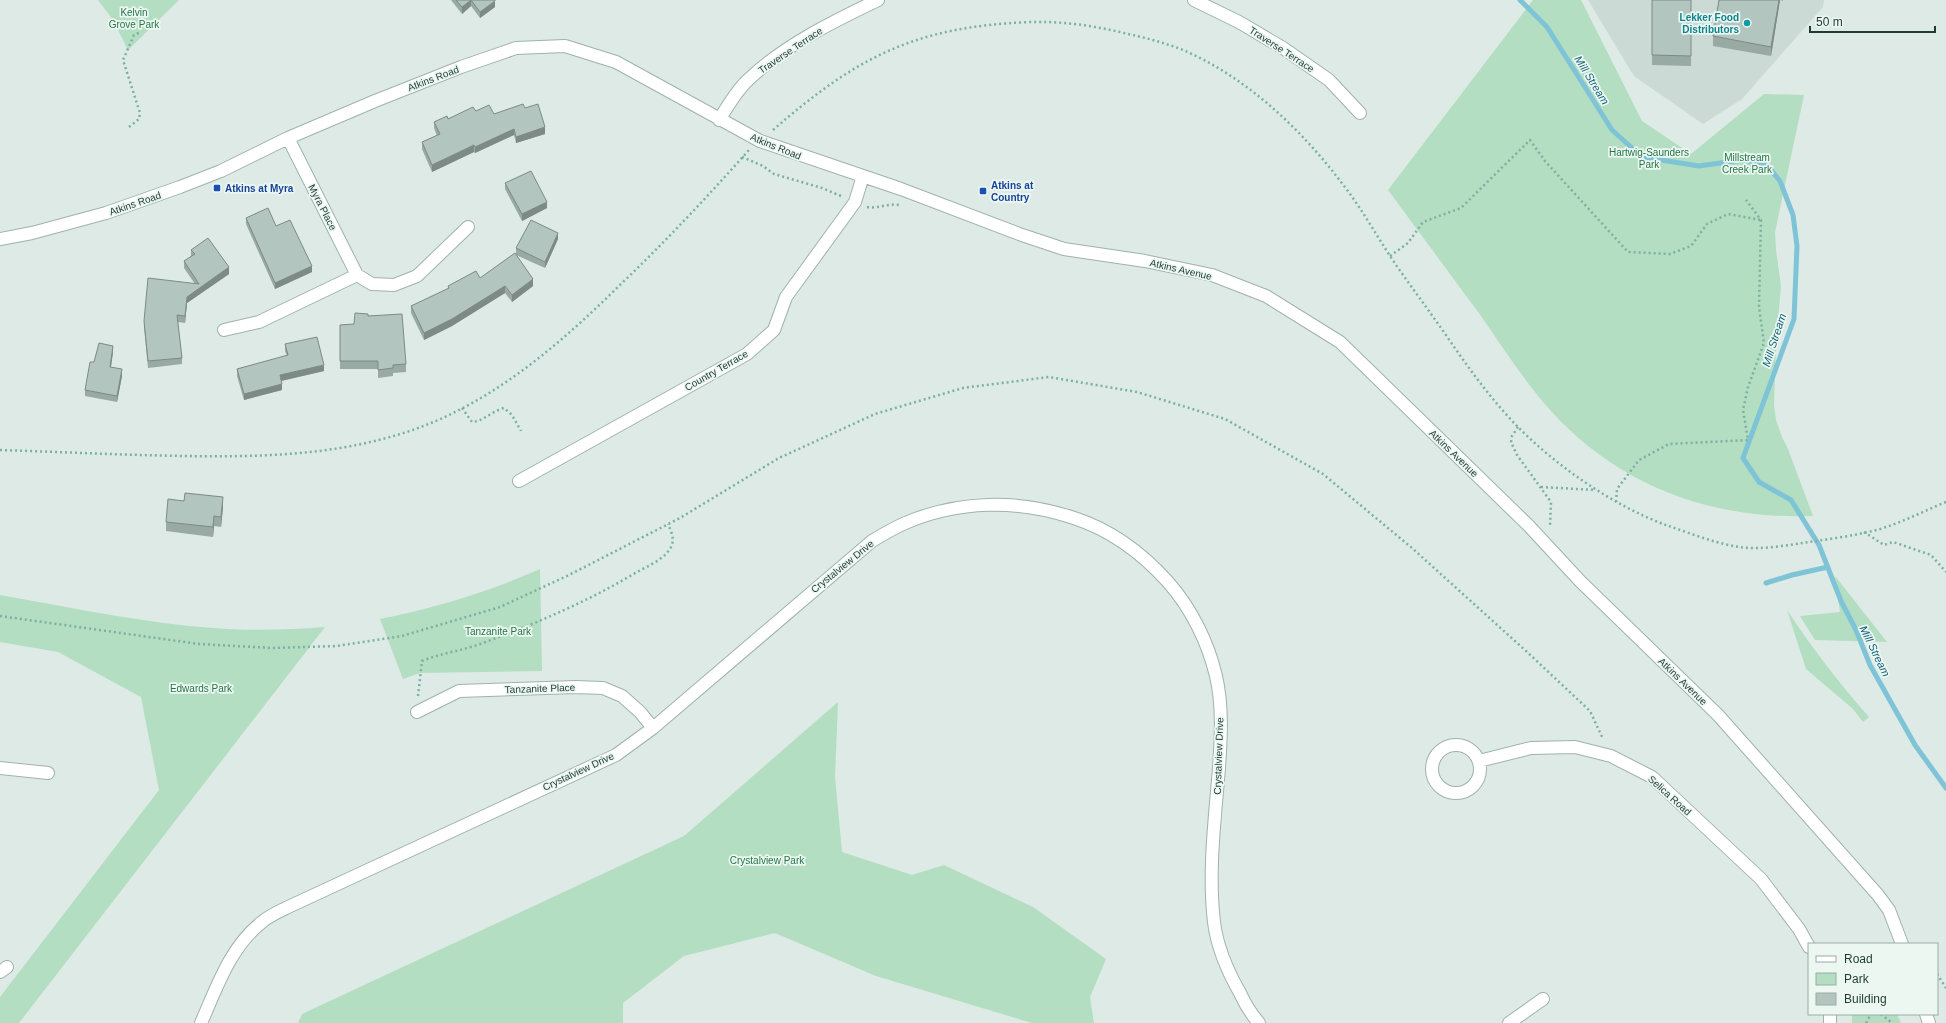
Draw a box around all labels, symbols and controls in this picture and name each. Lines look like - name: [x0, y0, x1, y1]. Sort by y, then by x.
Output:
- park label: Kelvin Grove Park: [109, 7, 160, 30]
- scale bar: [1810, 8, 1935, 34]
- place label: Lekker Food Distributors: [1680, 12, 1739, 35]
- text: 50 m: [1816, 15, 1843, 29]
- marker: Lekker Food Distributors: [1742, 18, 1752, 28]
- street label: Traverse Terrace: [1247, 24, 1317, 75]
- street label: Traverse Terrace: [756, 25, 825, 76]
- water label: Mill Stream: [1572, 53, 1612, 107]
- street label: Atkins Road: [406, 64, 460, 93]
- street label: Atkins Road: [749, 131, 803, 162]
- park label: Hartwig-Saunders Park: [1609, 147, 1689, 170]
- park label: Millstream Creek Park: [1722, 152, 1773, 175]
- place label: Atkins at Country: [991, 180, 1034, 203]
- street label: Myra Place: [306, 182, 339, 232]
- marker: Atkins at Myra: [212, 183, 222, 193]
- place label: Atkins at Myra: [225, 183, 294, 194]
- marker: Atkins at Country: [978, 186, 988, 196]
- street label: Atkins Road: [108, 189, 162, 217]
- street label: Atkins Avenue: [1149, 257, 1213, 282]
- water label: Mill Stream: [1760, 312, 1788, 368]
- street label: Country Terrace: [683, 348, 750, 393]
- street label: Atkins Avenue: [1427, 427, 1481, 480]
- street label: Crystalview Drive: [809, 538, 876, 595]
- water label: Mill Stream: [1858, 624, 1892, 678]
- park label: Tanzanite Park: [465, 626, 532, 637]
- street label: Atkins Avenue: [1656, 655, 1710, 708]
- street label: Tanzanite Place: [505, 682, 576, 695]
- park label: Edwards Park: [170, 683, 233, 694]
- street label: Crystalview Drive: [1212, 717, 1225, 795]
- street label: Crystalview Drive: [541, 750, 616, 793]
- street label: Selica Road: [1646, 773, 1693, 817]
- park label: Crystalview Park: [730, 855, 805, 866]
- legend: [1808, 943, 1938, 1015]
- text: Road: [1844, 952, 1873, 966]
- text: Park: [1844, 972, 1870, 986]
- text: Building: [1844, 992, 1887, 1006]

